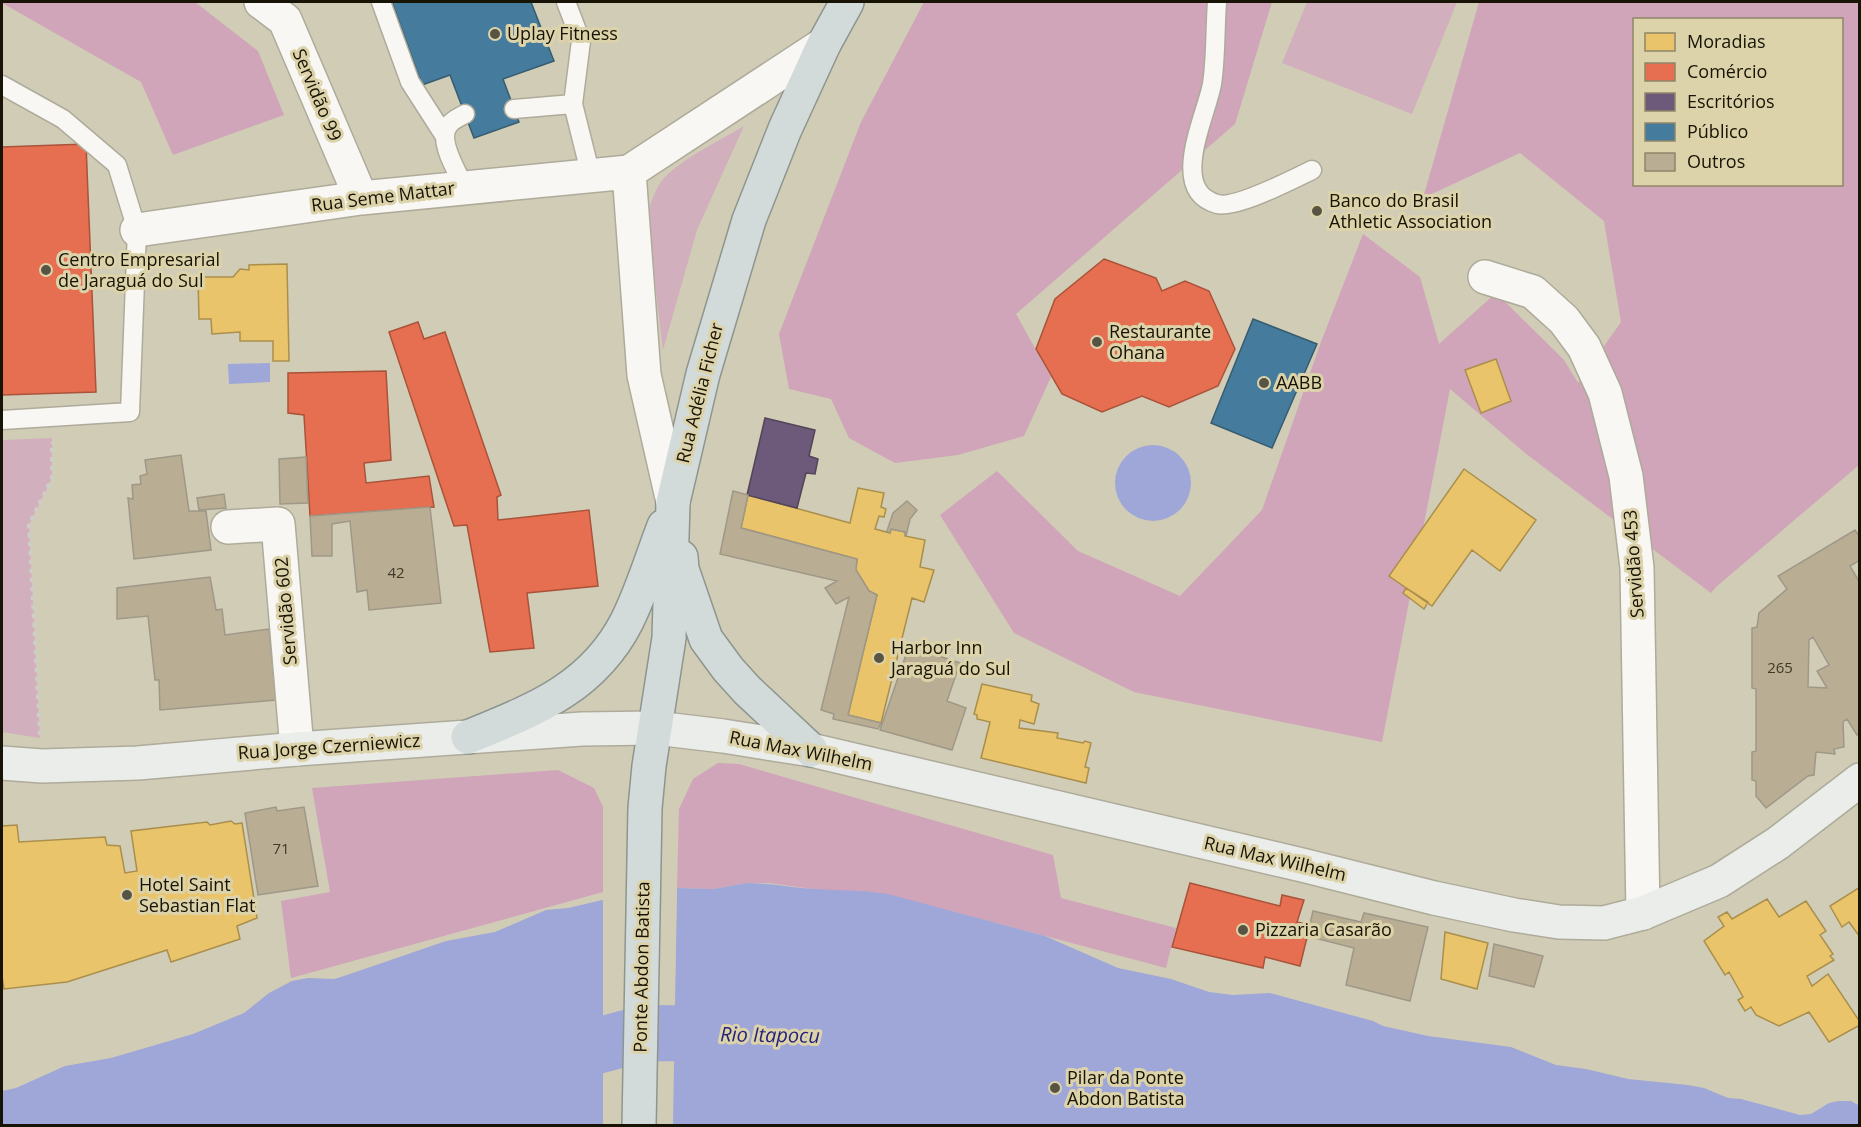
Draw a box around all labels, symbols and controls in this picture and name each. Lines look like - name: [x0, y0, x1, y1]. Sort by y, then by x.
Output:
- legend: [1633, 18, 1843, 186]
- place label: Uplay Fitness: [507, 21, 618, 45]
- marker: Uplay Fitness: [488, 27, 502, 41]
- text: Moradias: [1687, 29, 1766, 53]
- street label: Servidão 99: [288, 45, 348, 144]
- text: Comércio: [1687, 59, 1767, 83]
- text: Escritórios: [1687, 89, 1775, 113]
- text: Público: [1687, 119, 1748, 143]
- text: Outros: [1687, 149, 1745, 173]
- street label: Rua Seme Mattar: [310, 175, 457, 217]
- place label: Banco do Brasil Athletic Association: [1329, 188, 1492, 233]
- marker: Banco do Brasil Athletic Association: [1310, 204, 1324, 218]
- place label: Centro Empresarial de Jaraguá do Sul: [58, 247, 220, 292]
- marker: Centro Empresarial de Jaraguá do Sul: [39, 263, 53, 277]
- street label: Rua Adélia Ficher: [670, 319, 728, 466]
- place label: Restaurante Ohana: [1109, 319, 1211, 364]
- marker: Restaurante Ohana: [1090, 335, 1104, 349]
- place label: AABB: [1276, 370, 1322, 394]
- marker: AABB: [1257, 376, 1271, 390]
- street label: Servidão 453: [1617, 509, 1649, 619]
- street label: Servidão 602: [268, 556, 302, 666]
- house number: 42: [387, 562, 405, 582]
- place label: Harbor Inn Jaraguá do Sul: [889, 635, 1011, 680]
- marker: Harbor Inn Jaraguá do Sul: [872, 651, 886, 665]
- house number: 265: [1767, 657, 1793, 677]
- street label: Rua Max Wilhelm: [728, 724, 875, 776]
- street label: Rua Jorge Czerniewicz: [237, 728, 421, 764]
- street label: Rua Max Wilhelm: [1202, 830, 1349, 886]
- house number: 71: [272, 838, 290, 858]
- place label: Hotel Saint Sebastian Flat: [139, 872, 256, 917]
- street label: Ponte Abdon Batista: [628, 881, 654, 1053]
- marker: Hotel Saint Sebastian Flat: [120, 888, 134, 902]
- place label: Pizzaria Casarão: [1255, 917, 1392, 941]
- marker: Pizzaria Casarão: [1236, 923, 1250, 937]
- water label: Rio Itapocu: [720, 1020, 820, 1049]
- place label: Pilar da Ponte Abdon Batista: [1067, 1065, 1185, 1110]
- marker: Pilar da Ponte Abdon Batista: [1048, 1081, 1062, 1095]

